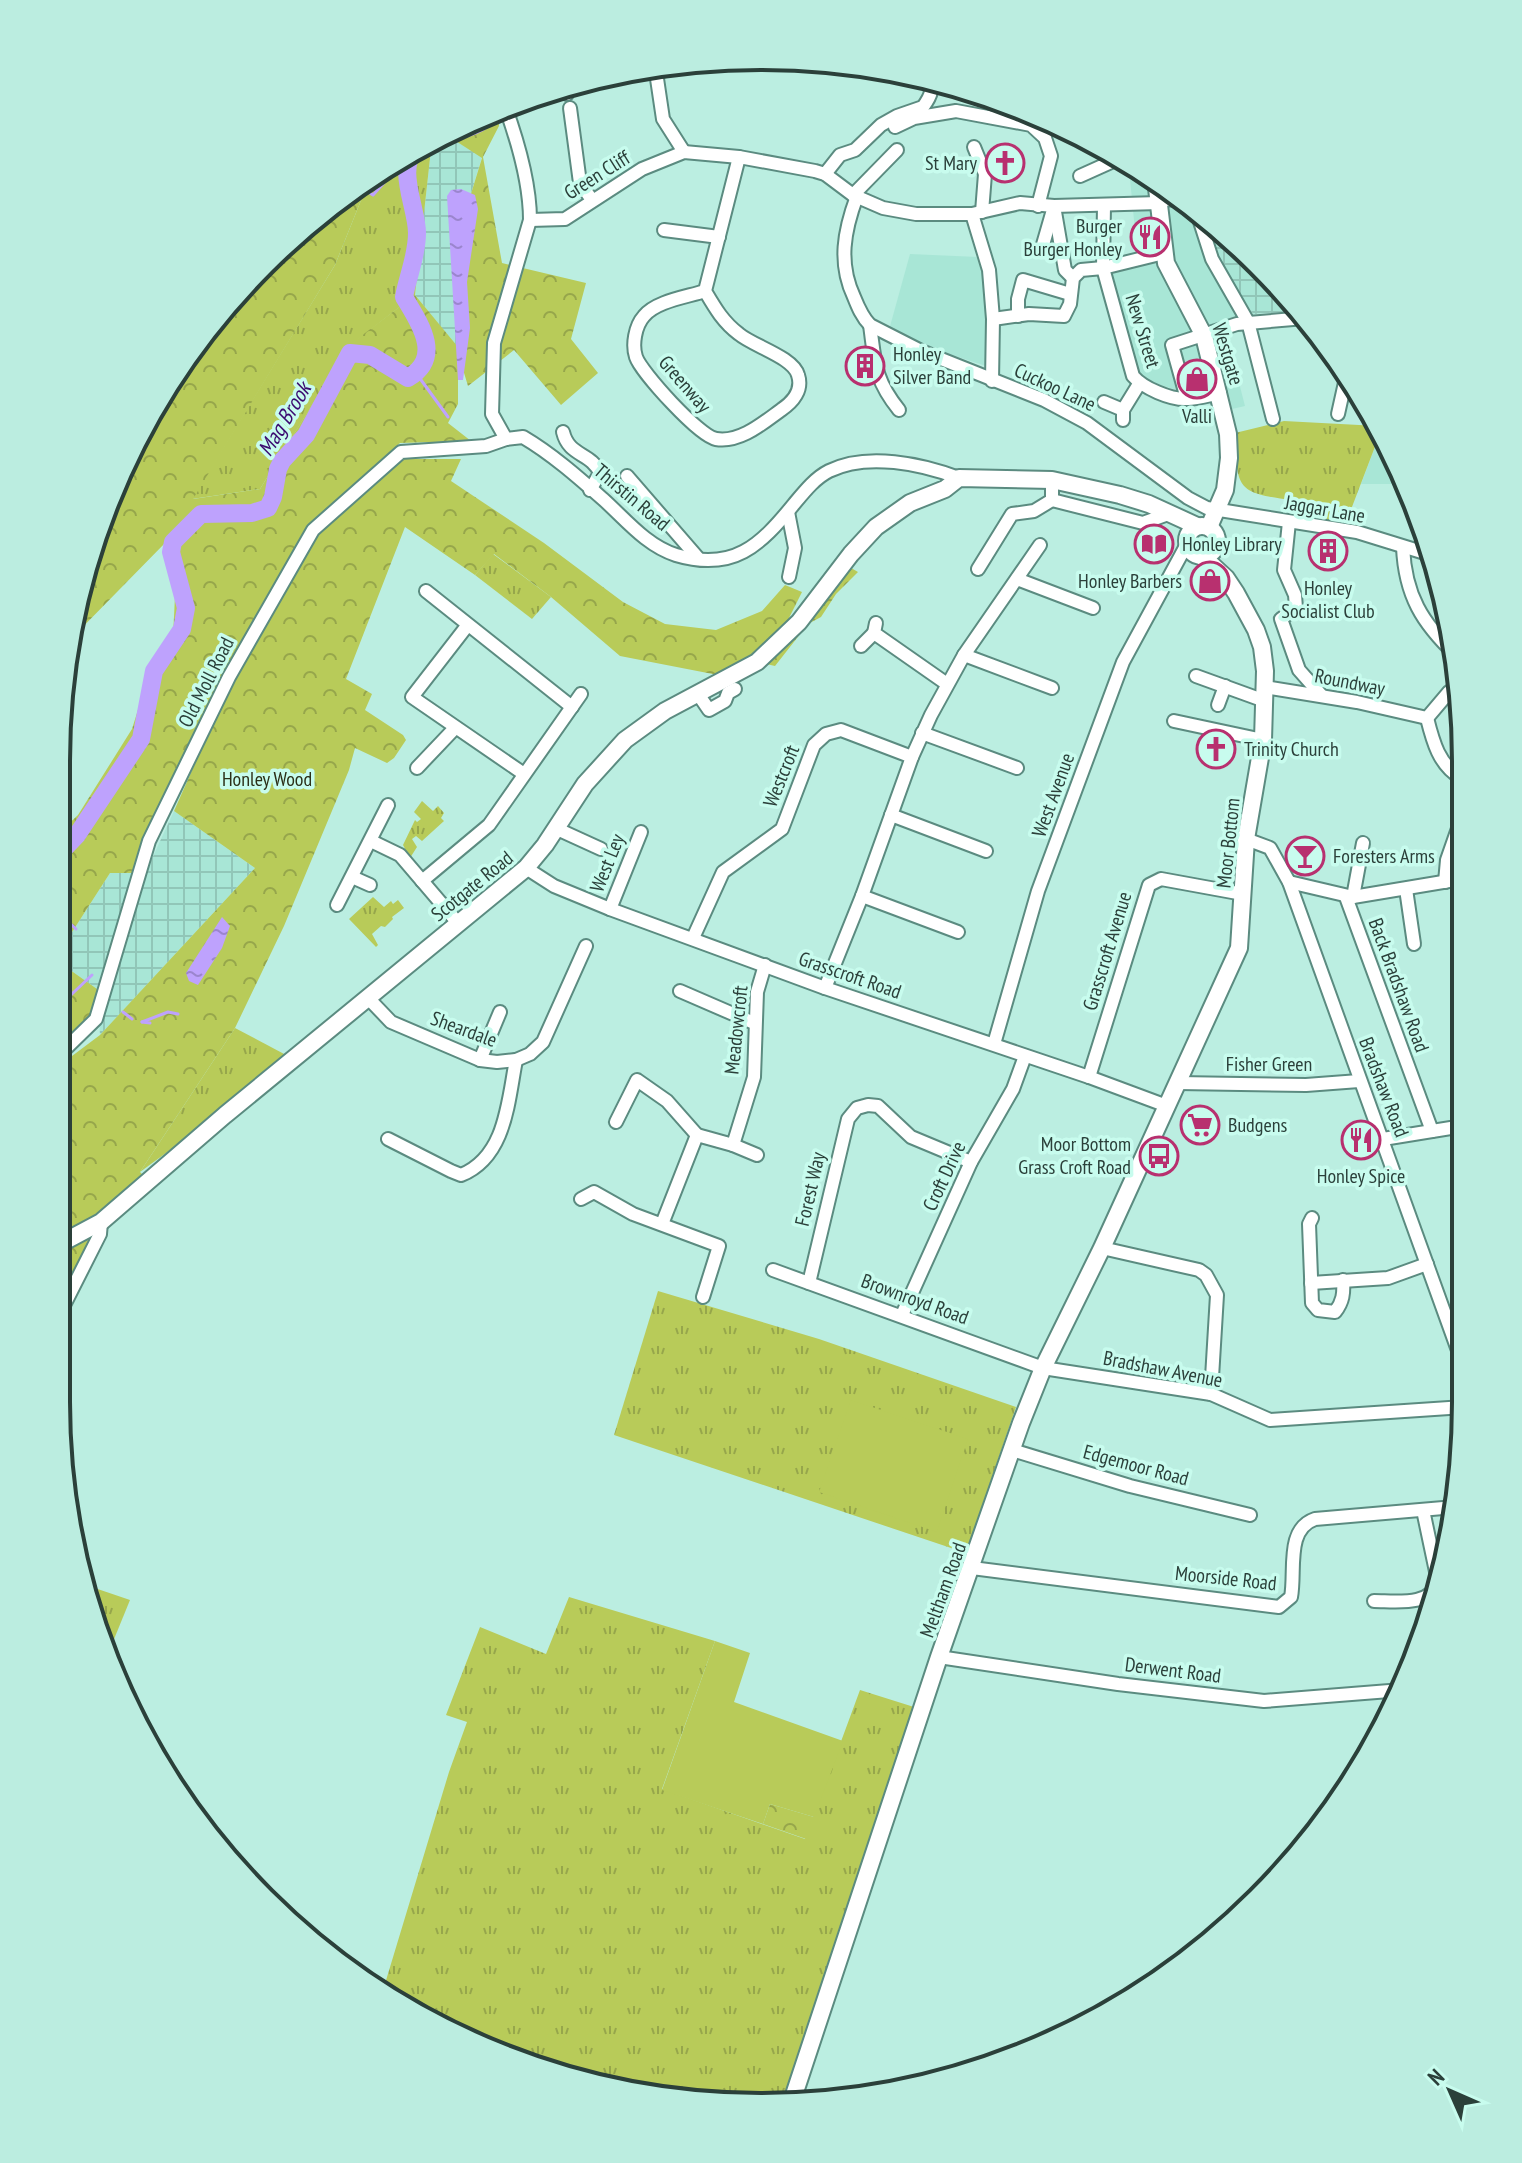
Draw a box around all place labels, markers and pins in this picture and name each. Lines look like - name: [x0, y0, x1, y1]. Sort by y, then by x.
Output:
- church icon: St Mary: [984, 142, 1026, 184]
- place label: St Mary: [925, 150, 977, 176]
- place label: Burger Burger Honley: [1024, 213, 1123, 262]
- restaurant icon: Burger Burger Honley: [1129, 216, 1171, 258]
- place label: Honley Silver Band: [893, 341, 971, 390]
- building icon: Honley Silver Band: [844, 345, 886, 387]
- shop icon: Valli: [1176, 358, 1218, 400]
- place label: Valli: [1181, 403, 1212, 429]
- library icon: Honley Library: [1133, 523, 1175, 565]
- building icon: Honley Socialist Club: [1307, 530, 1349, 572]
- place label: Honley Library: [1182, 531, 1282, 557]
- shop icon: Honley Barbers: [1189, 560, 1231, 602]
- place label: Honley Barbers: [1078, 568, 1182, 594]
- place label: Honley Socialist Club: [1281, 575, 1375, 624]
- church icon: Trinity Church: [1195, 728, 1237, 770]
- place label: Trinity Church: [1244, 736, 1339, 762]
- bar icon: Foresters Arms: [1284, 835, 1326, 877]
- place label: Foresters Arms: [1333, 843, 1435, 869]
- supermarket icon: Budgens: [1179, 1104, 1221, 1146]
- place label: Budgens: [1228, 1112, 1287, 1138]
- restaurant icon: Honley Spice: [1340, 1119, 1382, 1161]
- place label: Moor Bottom Grass Croft Road: [1018, 1131, 1131, 1180]
- bus stop icon: Moor Bottom Grass Croft Road: [1138, 1135, 1180, 1177]
- place label: Honley Spice: [1317, 1163, 1405, 1189]

